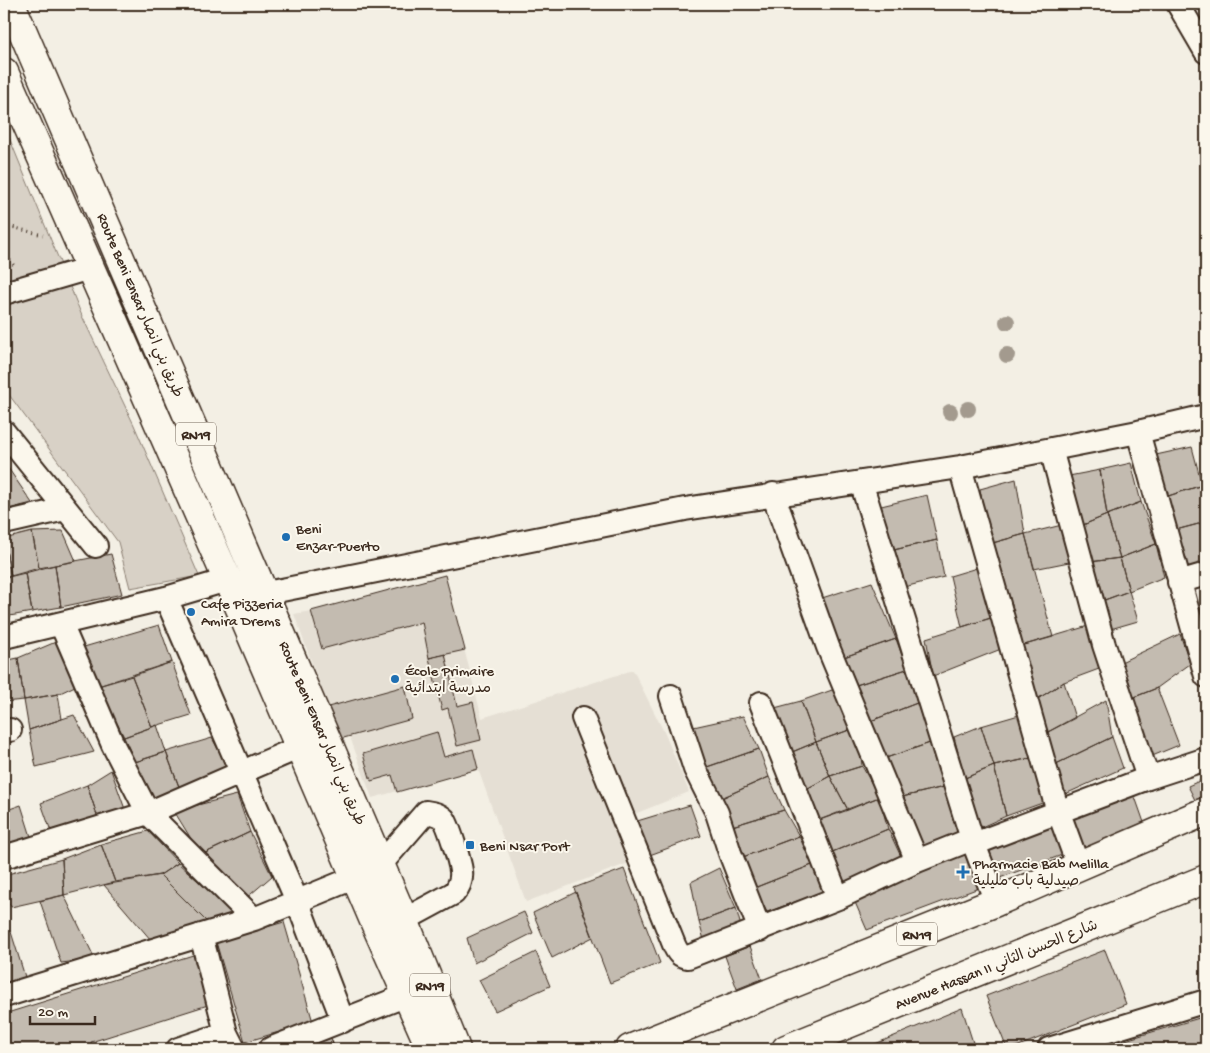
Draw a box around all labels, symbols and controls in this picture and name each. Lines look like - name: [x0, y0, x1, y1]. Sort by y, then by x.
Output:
- street label: Route Beni Ensar طريق بني انصار: [90, 211, 186, 402]
- road number: RN19: [176, 422, 216, 446]
- place label: Beni Enzar-Puerto: [295, 521, 380, 556]
- marker: Beni Enzar-Puerto: [280, 531, 292, 543]
- place label: Cafe Pizzeria Amira Drems: [201, 596, 283, 631]
- marker: Cafe Pizzeria Amira Drems: [185, 606, 197, 618]
- street label: Route Beni Ensar طريق بني انصار: [272, 639, 368, 830]
- place label: École Primaire مدرسة ابتدائية: [405, 663, 494, 698]
- marker: École Primaire مدرسة ابتدائية: [389, 673, 401, 685]
- place label: Beni Nsar Port: [479, 838, 571, 856]
- marker: Beni Nsar Port: [464, 839, 476, 851]
- place label: Pharmacie Bab Melilla صيدلية باب مليلية: [972, 856, 1109, 891]
- marker: Pharmacie Bab Melilla صيدلية باب مليلية: [957, 866, 969, 878]
- street label: Avenue Hassan II شارع الحسن الثاني: [893, 917, 1102, 1017]
- road number: RN19: [897, 922, 937, 946]
- road number: RN19: [410, 974, 450, 996]
- scale bar: [30, 993, 95, 1025]
- text: 20 m: [38, 1004, 68, 1022]

